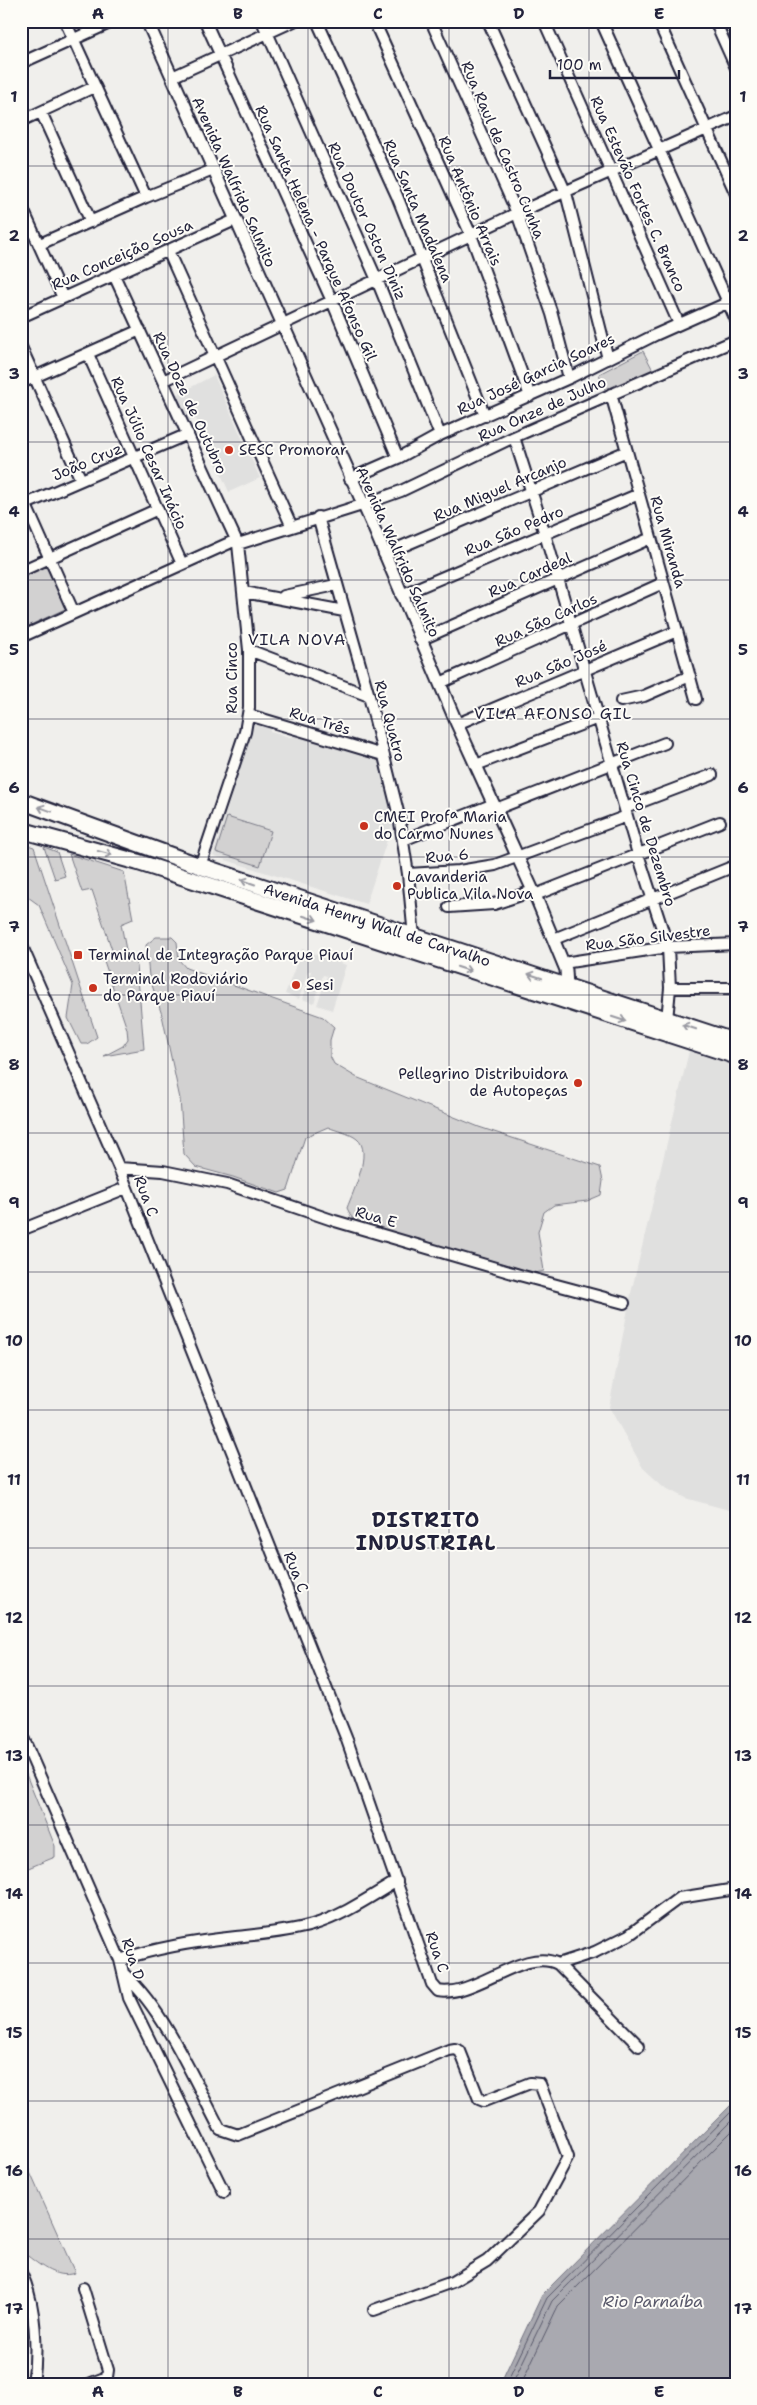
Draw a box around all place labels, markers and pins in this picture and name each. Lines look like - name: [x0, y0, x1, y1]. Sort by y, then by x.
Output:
- place label: SESC Promorar: [239, 440, 347, 460]
- marker: SESC Promorar: [223, 444, 235, 456]
- place label: CMEI Profª Maria do Carmo Nunes: [374, 807, 507, 844]
- marker: CMEI Profª Maria do Carmo Nunes: [358, 820, 370, 832]
- place label: Lavanderia Publica Vila Nova: [407, 867, 534, 904]
- marker: Lavanderia Publica Vila Nova: [391, 880, 403, 892]
- place label: Terminal de Integração Parque Piauí: [88, 945, 354, 965]
- marker: Terminal de Integração Parque Piauí: [72, 949, 84, 961]
- place label: Terminal Rodoviário do Parque Piauí: [103, 969, 248, 1006]
- place label: Sesi: [306, 975, 334, 995]
- marker: Sesi: [290, 979, 302, 991]
- marker: Terminal Rodoviário do Parque Piauí: [87, 982, 99, 994]
- place label: Pellegrino Distribuidora de Autopeças: [398, 1064, 569, 1101]
- marker: Pellegrino Distribuidora de Autopeças: [572, 1077, 584, 1089]

